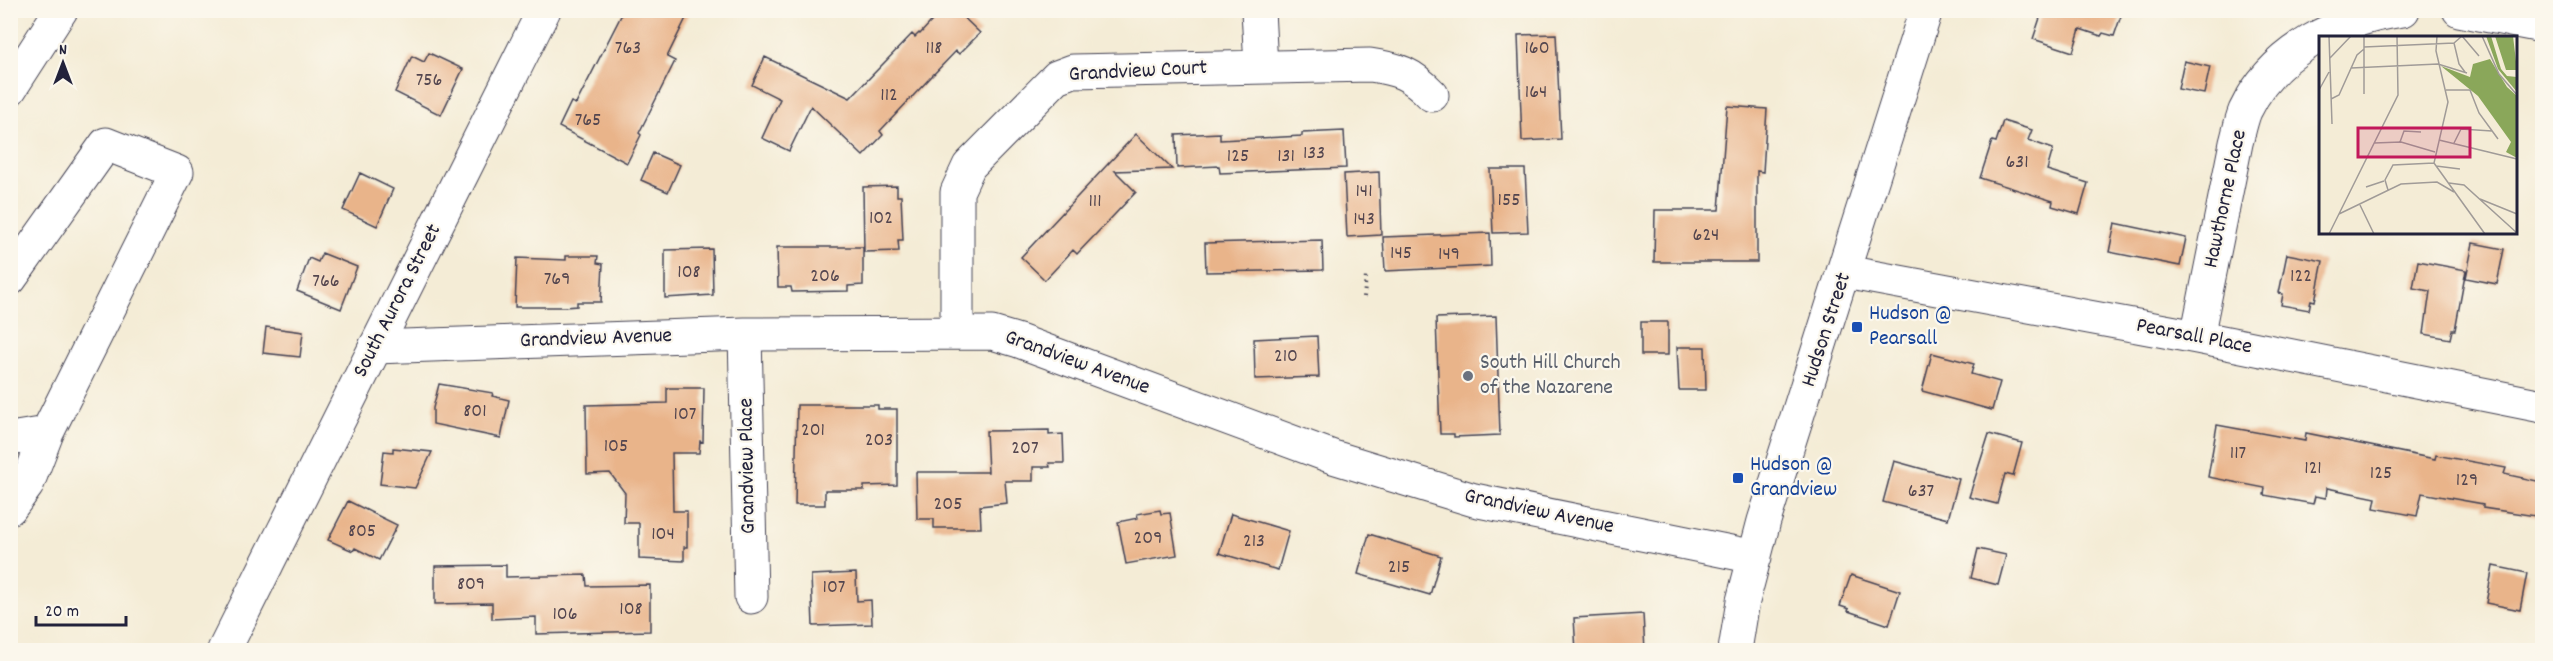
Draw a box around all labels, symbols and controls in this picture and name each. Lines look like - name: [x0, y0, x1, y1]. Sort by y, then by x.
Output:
- north arrow: [33, 33, 93, 93]
- house number: 763: [615, 35, 641, 63]
- house number: 118: [926, 35, 942, 63]
- house number: 160: [1524, 35, 1550, 63]
- inset map: [2319, 36, 2517, 234]
- text: N: [59, 39, 67, 62]
- street label: Grandview Court: [1068, 53, 1208, 91]
- house number: 756: [416, 67, 442, 95]
- house number: 164: [1525, 79, 1547, 107]
- house number: 112: [880, 82, 898, 110]
- house number: 765: [575, 107, 601, 135]
- street label: Hawthorne Place: [2196, 127, 2256, 271]
- house number: 133: [1303, 140, 1325, 168]
- house number: 125: [1227, 143, 1249, 171]
- house number: 131: [1277, 143, 1295, 171]
- house number: 631: [2005, 149, 2029, 177]
- house number: 141: [1355, 178, 1373, 206]
- house number: 155: [1498, 187, 1520, 215]
- house number: 111: [1088, 188, 1102, 216]
- house number: 102: [869, 205, 893, 233]
- house number: 143: [1353, 206, 1375, 234]
- street label: South Aurora Street: [346, 219, 450, 383]
- house number: 624: [1693, 222, 1719, 250]
- house number: 145: [1390, 240, 1412, 268]
- house number: 149: [1438, 241, 1460, 269]
- house number: 108: [677, 259, 701, 287]
- house number: 206: [810, 263, 840, 291]
- house number: 122: [2290, 263, 2312, 291]
- house number: 769: [544, 266, 570, 294]
- house number: 766: [312, 268, 340, 296]
- street label: Hudson Street: [1794, 269, 1860, 391]
- place label: Hudson @ Pearsall: [1869, 299, 1952, 355]
- street label: Pearsall Place: [2133, 311, 2255, 363]
- marker: Hudson @ Pearsall: [1850, 320, 1864, 334]
- street label: Grandview Avenue: [519, 321, 673, 357]
- street label: Grandview Avenue: [1000, 322, 1154, 404]
- house number: 210: [1274, 343, 1298, 371]
- place label: South Hill Church of the Nazarene: [1480, 348, 1621, 404]
- marker: South Hill Church of the Nazarene: [1461, 369, 1475, 383]
- house number: 801: [463, 398, 487, 426]
- street label: Grandview Place: [731, 398, 765, 534]
- house number: 107: [674, 401, 696, 429]
- house number: 201: [801, 417, 825, 445]
- house number: 203: [865, 427, 893, 455]
- house number: 105: [604, 433, 628, 461]
- house number: 207: [1011, 435, 1039, 463]
- house number: 117: [2230, 440, 2246, 468]
- place label: Hudson @ Grandview: [1750, 450, 1837, 506]
- house number: 121: [2304, 455, 2322, 483]
- house number: 125: [2370, 460, 2392, 488]
- house number: 129: [2456, 467, 2478, 495]
- marker: Hudson @ Grandview: [1731, 471, 1745, 485]
- house number: 637: [1908, 478, 1934, 506]
- street label: Grandview Avenue: [1461, 481, 1617, 543]
- house number: 205: [934, 491, 962, 519]
- house number: 805: [348, 518, 376, 546]
- house number: 104: [651, 521, 675, 549]
- house number: 209: [1134, 525, 1162, 553]
- house number: 213: [1243, 528, 1265, 556]
- house number: 215: [1388, 554, 1410, 582]
- house number: 809: [457, 571, 485, 599]
- house number: 107: [823, 574, 845, 602]
- scale bar: [36, 589, 126, 627]
- house number: 108: [619, 596, 643, 624]
- text: 20 m: [45, 600, 79, 625]
- house number: 106: [552, 601, 578, 629]

